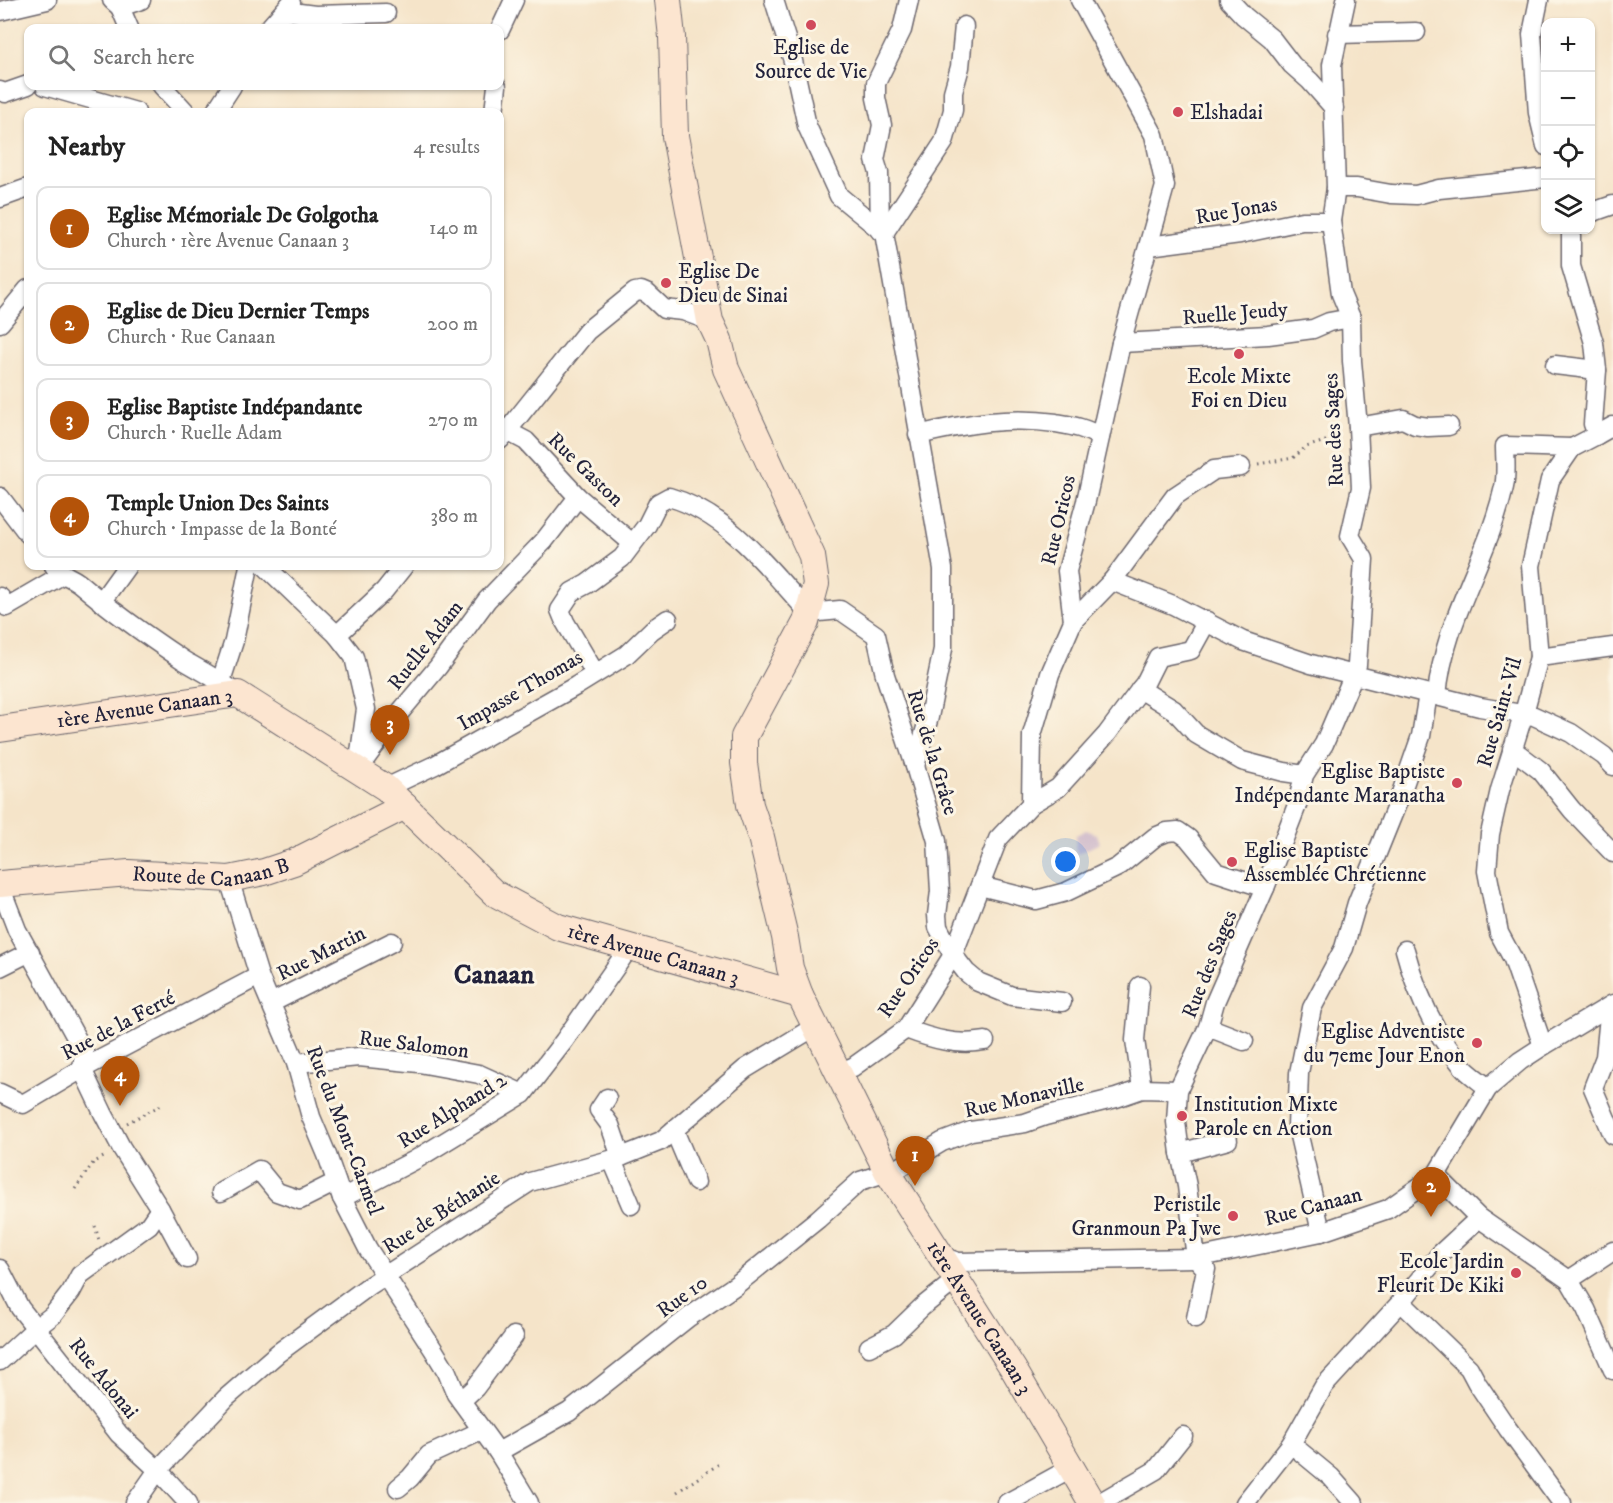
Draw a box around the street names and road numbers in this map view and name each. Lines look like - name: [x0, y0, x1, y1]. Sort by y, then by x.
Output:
- street label: Rue Jonas: [1193, 191, 1279, 231]
- street label: Ruelle Jeudy: [1181, 296, 1290, 332]
- street label: Rue des Sages: [1318, 372, 1350, 487]
- street label: Rue Gaston: [542, 427, 629, 512]
- street label: Rue Oricos: [1036, 473, 1082, 568]
- street label: Ruelle Adam: [383, 595, 469, 696]
- street label: Impasse Thomas: [453, 645, 588, 737]
- street label: Rue Saint-Vil: [1472, 653, 1528, 770]
- street label: 1ère Avenue Canaan 3: [55, 683, 234, 735]
- street label: Rue de la Grâce: [901, 686, 964, 818]
- street label: Route de Canaan B: [131, 852, 293, 893]
- street label: Rue des Sages: [1177, 907, 1243, 1022]
- street label: 1ère Avenue Canaan 3: [564, 918, 742, 991]
- street label: Rue Martin: [273, 920, 370, 987]
- street label: Rue Oricos: [872, 932, 945, 1023]
- street label: Rue de la Ferté: [57, 985, 180, 1067]
- street label: Rue Salomon: [357, 1025, 470, 1065]
- street label: Rue du Mont-Carmel: [300, 1042, 389, 1219]
- street label: Rue Alphand 2: [393, 1067, 512, 1155]
- street label: Rue Monaville: [962, 1072, 1087, 1124]
- street label: Rue de Béthanie: [378, 1165, 505, 1260]
- street label: Rue Canaan: [1262, 1181, 1365, 1232]
- street label: 1ère Avenue Canaan 3: [921, 1236, 1038, 1400]
- street label: Rue 10: [652, 1270, 713, 1324]
- street label: Rue Adonai: [63, 1333, 144, 1424]

